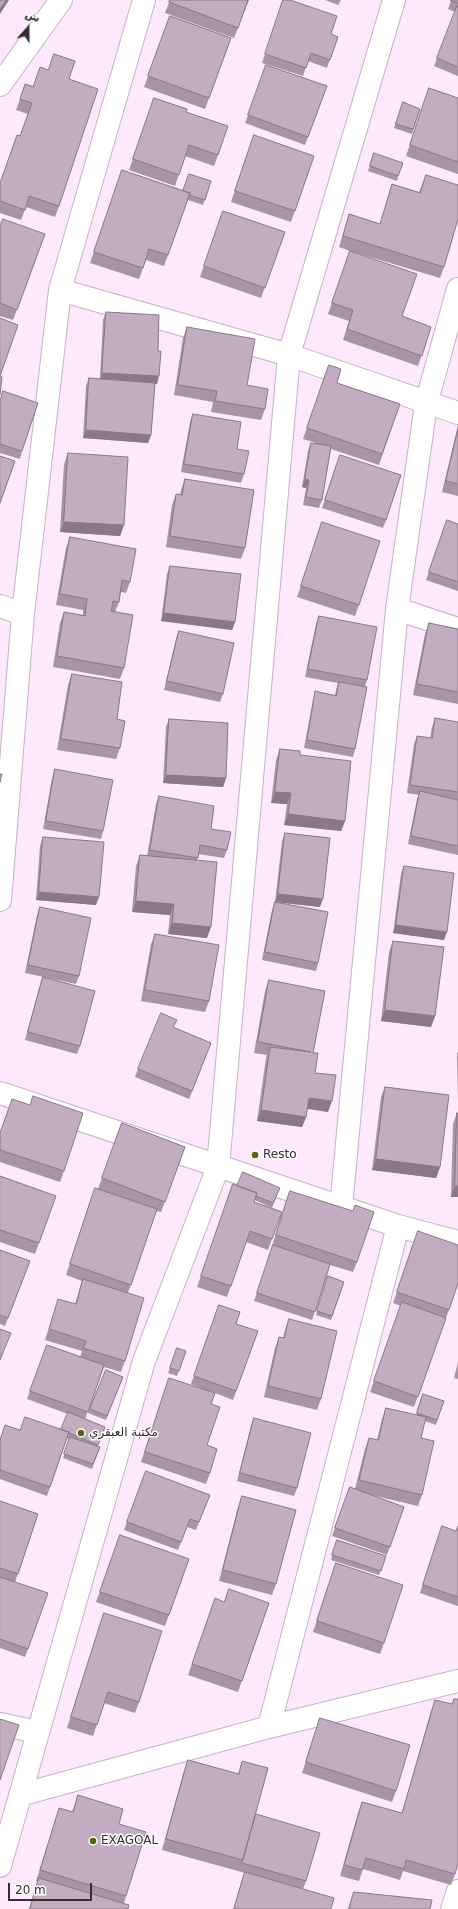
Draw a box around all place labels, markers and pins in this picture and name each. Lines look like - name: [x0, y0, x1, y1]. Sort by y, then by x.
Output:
- place label: Resto: [263, 1148, 296, 1162]
- marker: Resto: [250, 1150, 260, 1160]
- place label: مكتبة العبقري: [89, 1426, 158, 1440]
- marker: مكتبة العبقري: [76, 1428, 86, 1438]
- place label: EXAGOAL: [101, 1834, 158, 1848]
- marker: EXAGOAL: [88, 1836, 98, 1846]

